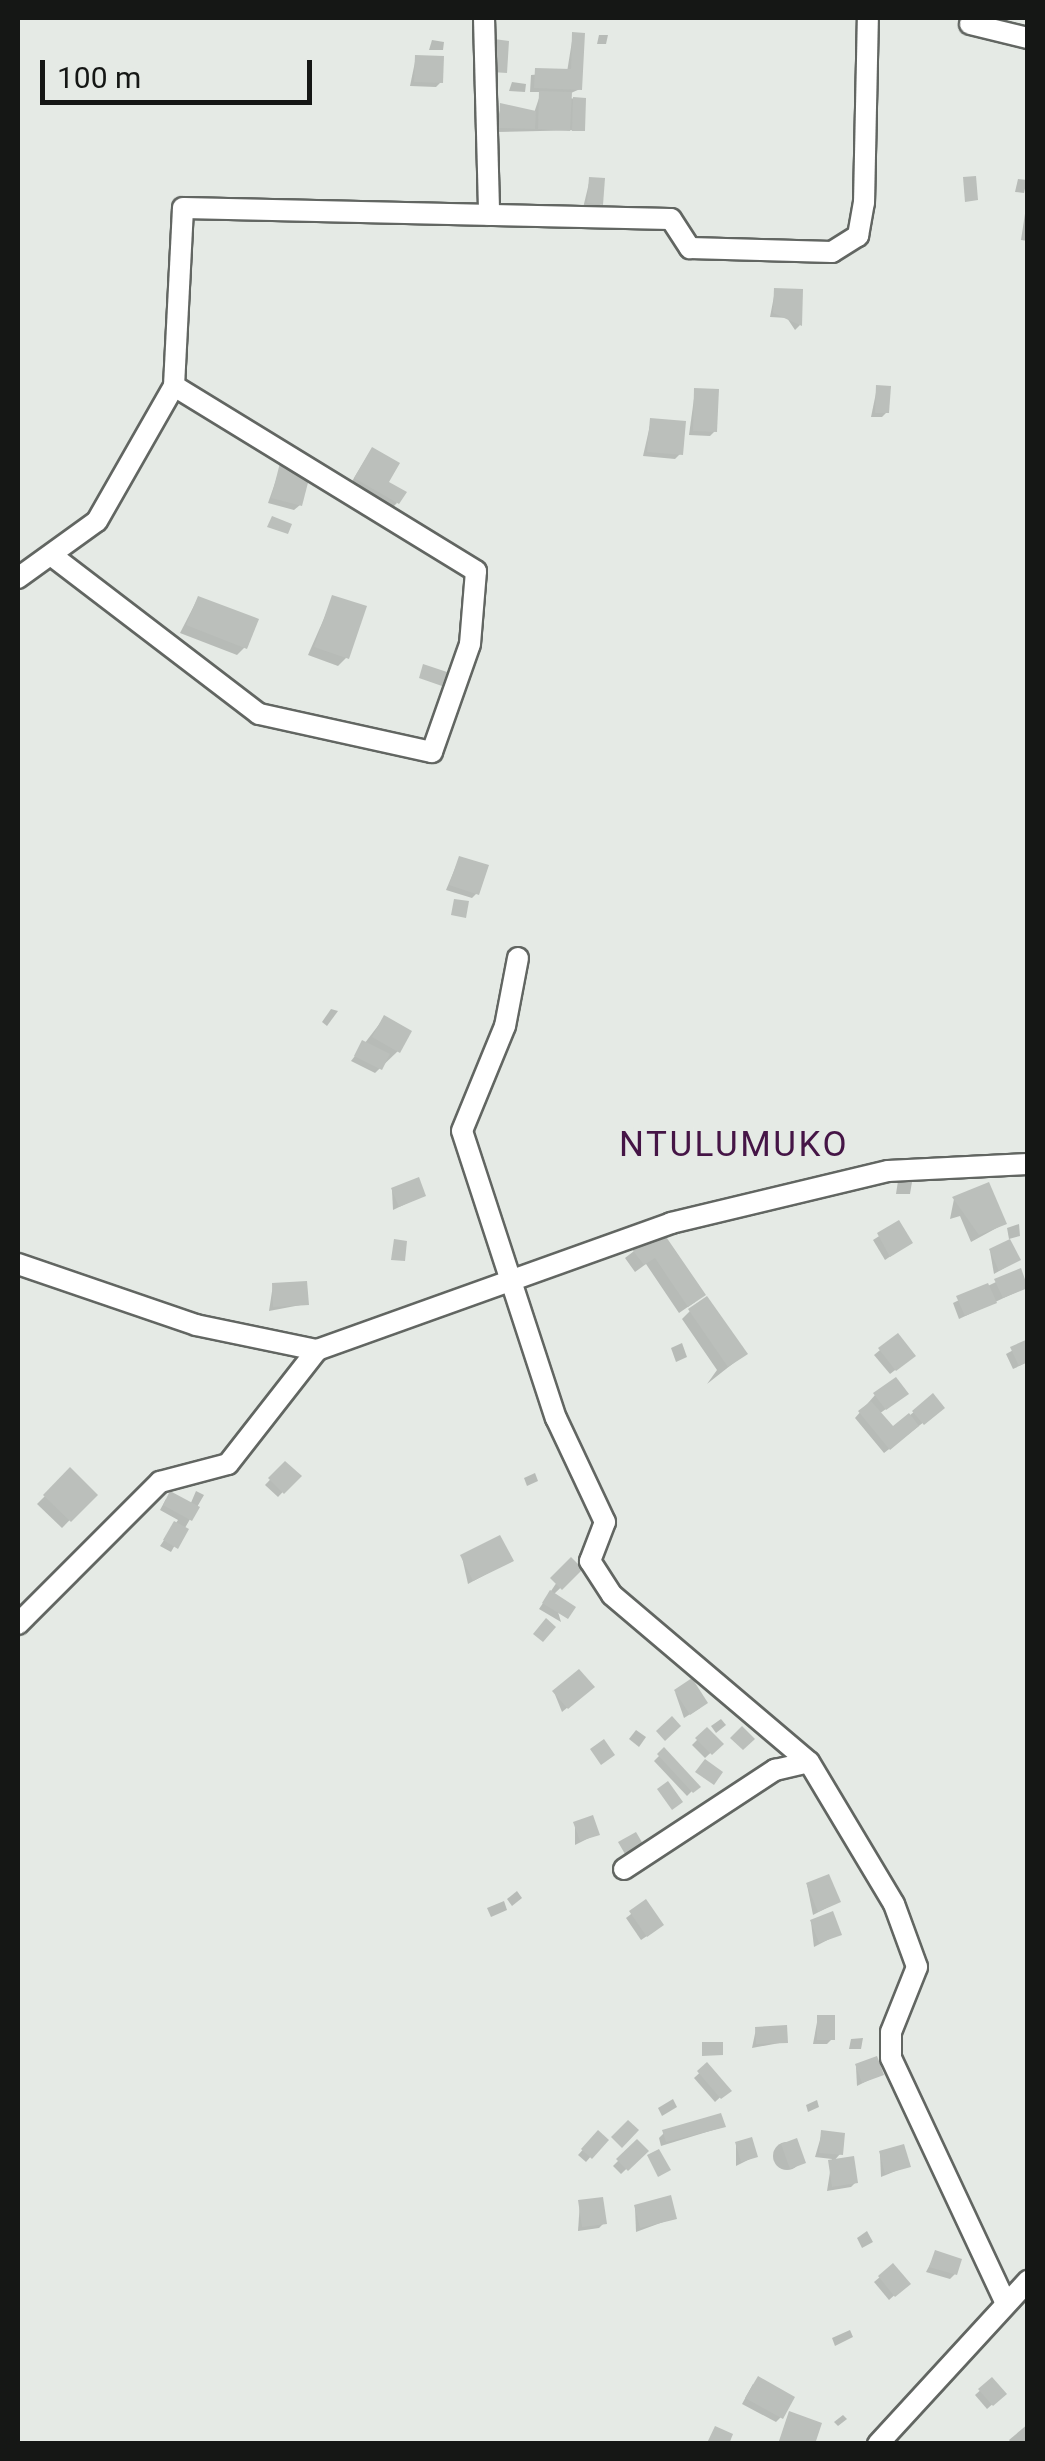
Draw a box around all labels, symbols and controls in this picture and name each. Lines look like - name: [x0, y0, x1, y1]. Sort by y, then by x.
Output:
- scale bar: [45, 40, 318, 102]
- text: 100 m: [57, 60, 141, 95]
- district label: NTULUMUKO: [619, 1124, 849, 1166]

